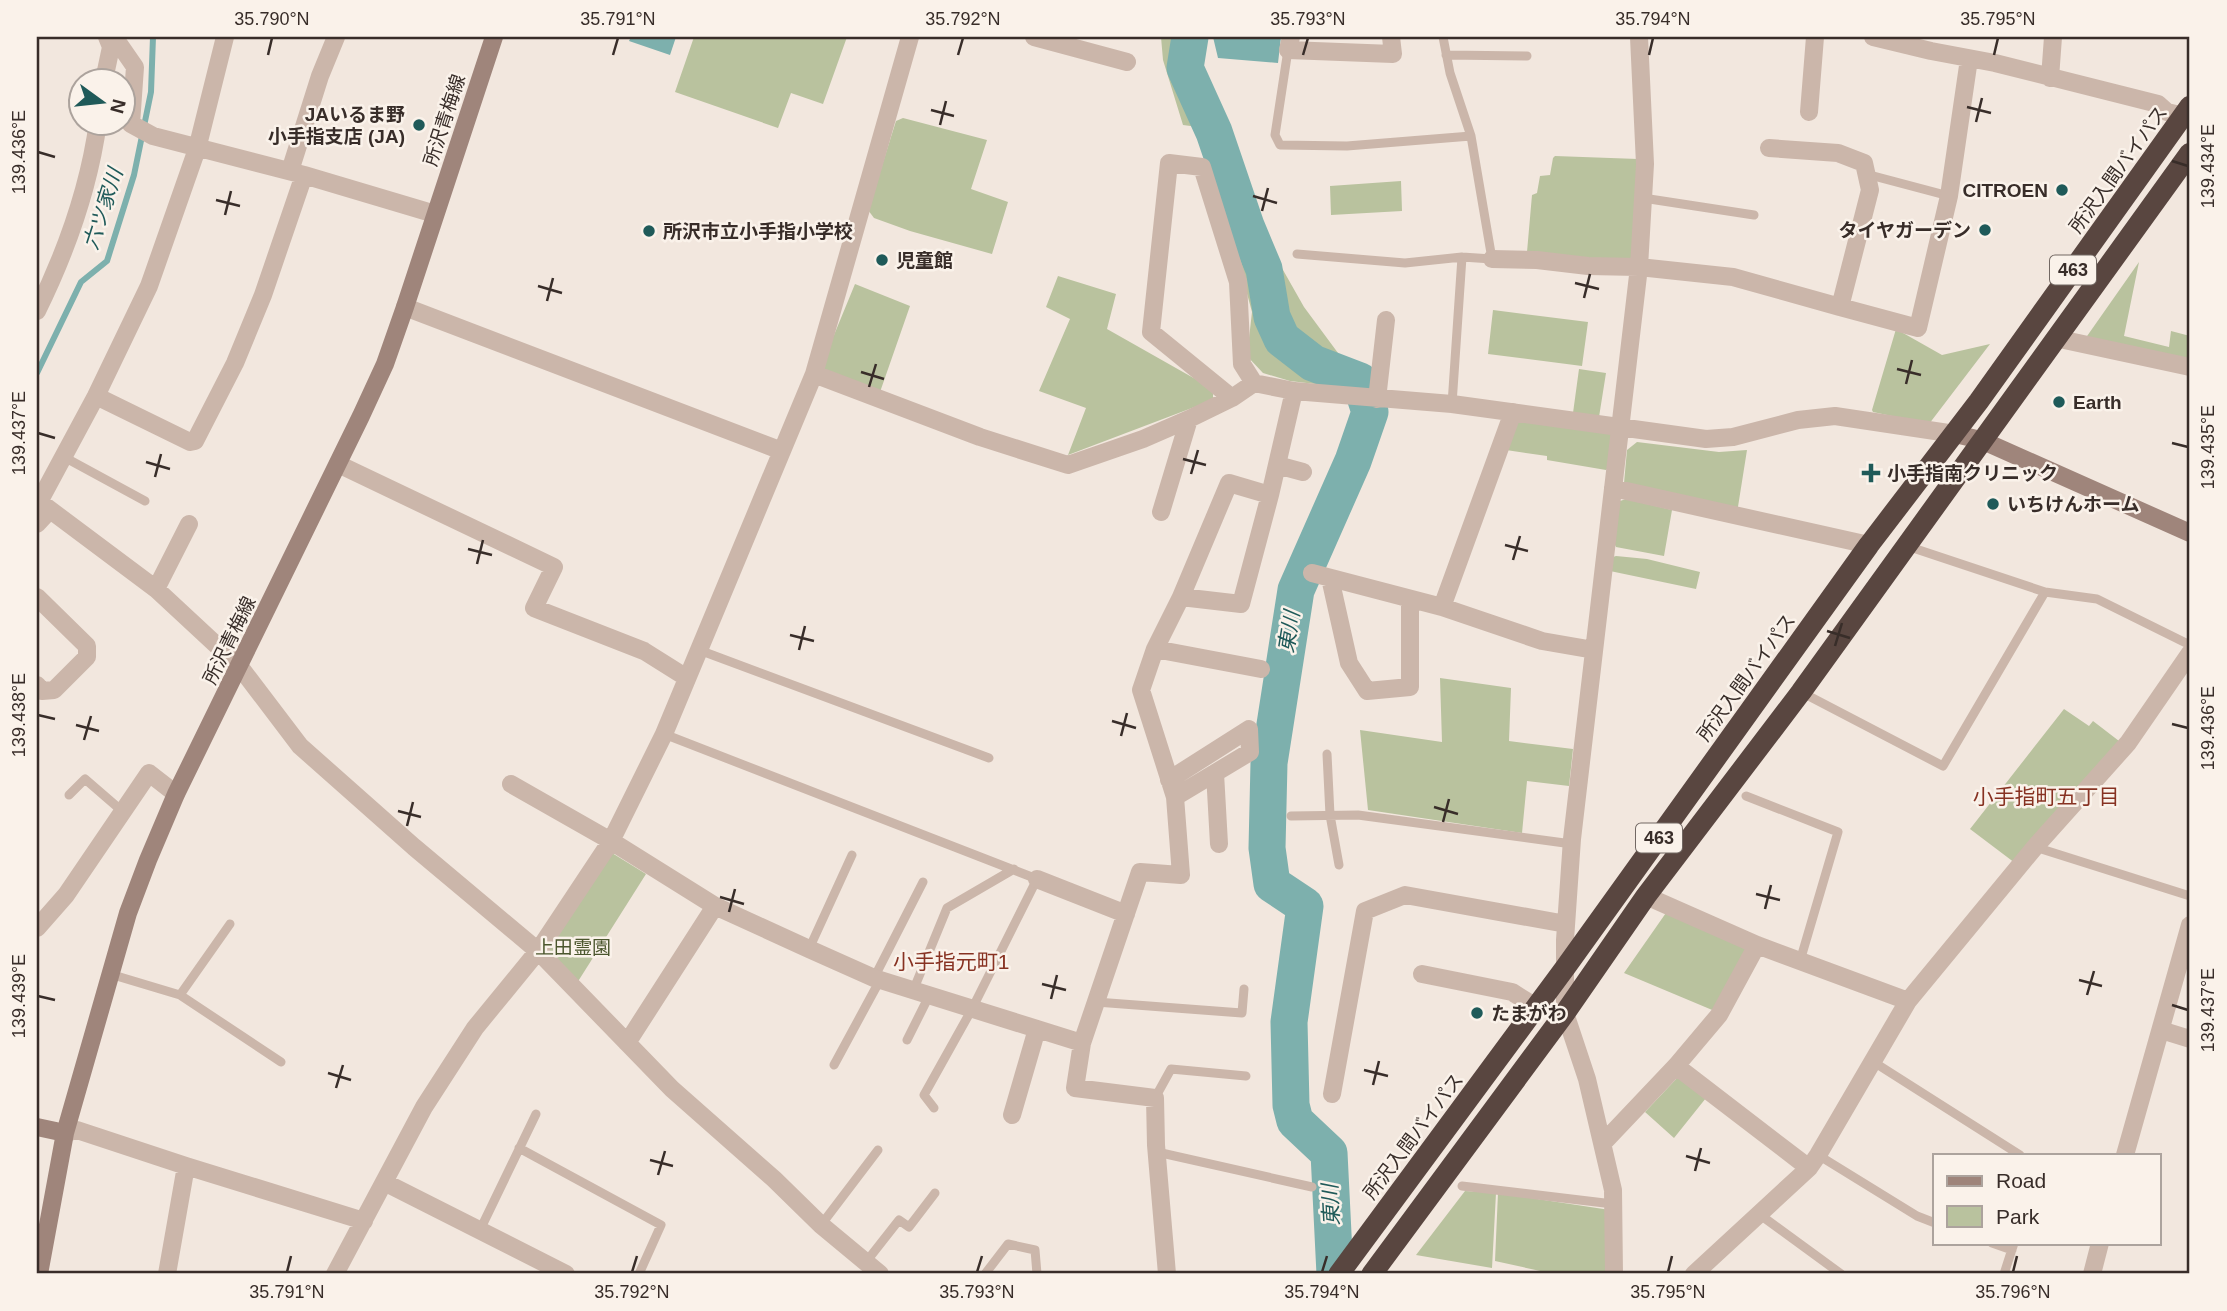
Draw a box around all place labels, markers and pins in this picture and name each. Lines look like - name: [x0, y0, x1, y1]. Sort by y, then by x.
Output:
- place label: JAいるま野 小手指支店 (JA): [268, 104, 405, 147]
- marker: JAいるま野 小手指支店 (JA): [411, 117, 427, 133]
- place label: CITROEN: [1963, 180, 2048, 201]
- marker: CITROEN: [2054, 182, 2070, 198]
- place label: タイヤガーデン: [1839, 220, 1971, 241]
- place label: 所沢市立小手指小学校: [663, 221, 853, 242]
- marker: タイヤガーデン: [1977, 222, 1993, 238]
- marker: 所沢市立小手指小学校: [641, 223, 657, 239]
- place label: 児童館: [896, 250, 953, 271]
- marker: 児童館: [874, 252, 890, 268]
- place label: Earth: [2073, 392, 2122, 413]
- marker: Earth: [2051, 394, 2067, 410]
- marker: 小手指南クリニック: [1861, 463, 1881, 483]
- place label: 小手指南クリニック: [1887, 463, 2058, 484]
- place label: いちけんホーム: [2007, 494, 2139, 515]
- marker: いちけんホーム: [1985, 496, 2001, 512]
- place label: たまがわ: [1491, 1003, 1566, 1024]
- marker: たまがわ: [1469, 1005, 1485, 1021]

